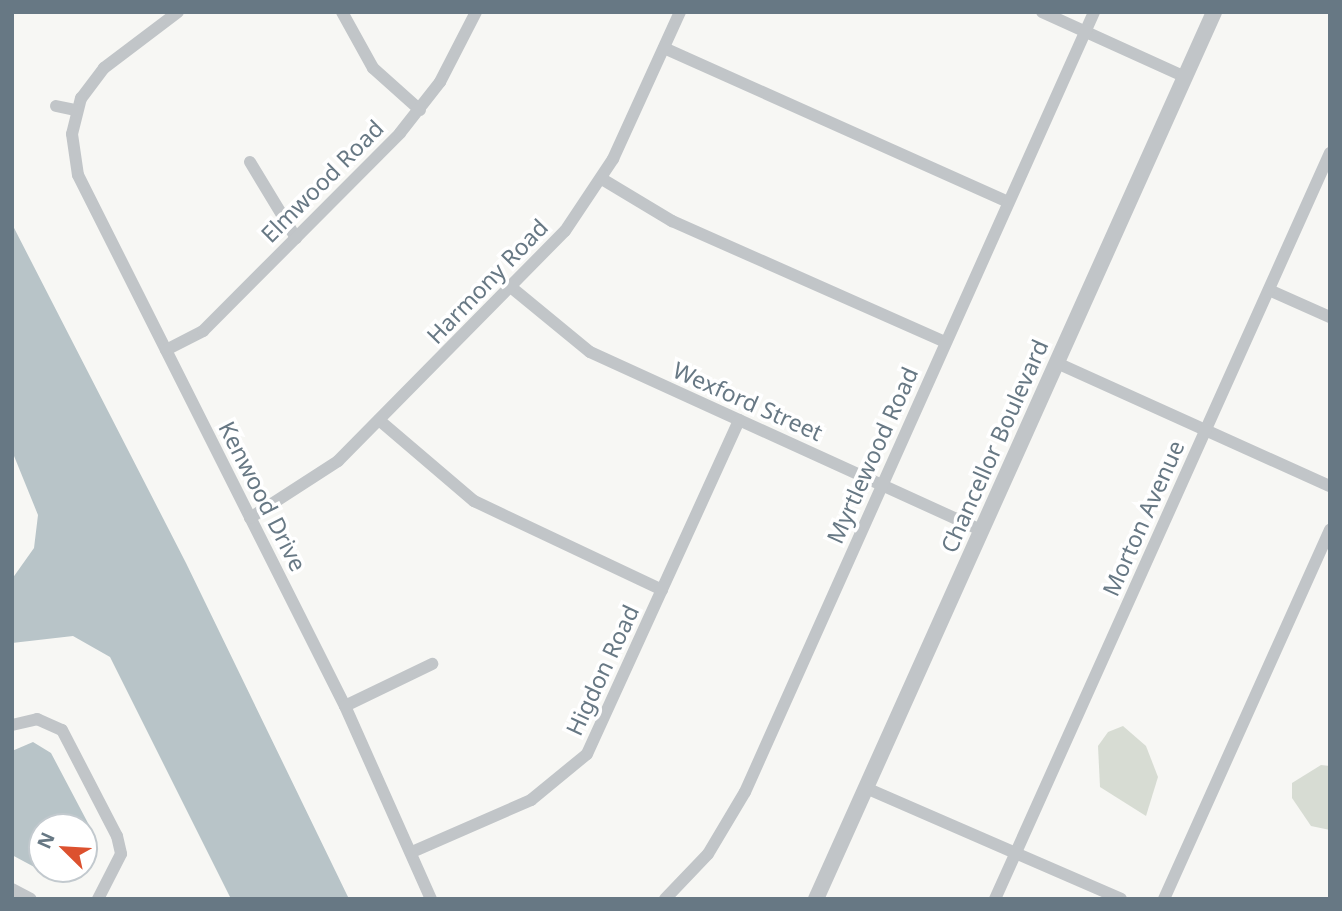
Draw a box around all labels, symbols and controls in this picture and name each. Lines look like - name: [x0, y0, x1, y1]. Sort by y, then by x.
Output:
- street label: Elmwood Road: [255, 114, 389, 248]
- street label: Harmony Road: [421, 213, 553, 349]
- street label: Chancellor Boulevard: [935, 335, 1053, 557]
- street label: Wexford Street: [669, 356, 827, 446]
- street label: Myrtlewood Road: [821, 363, 923, 547]
- street label: Kenwood Drive: [213, 417, 313, 575]
- street label: Morton Avenue: [1096, 436, 1190, 600]
- street label: Higdon Road: [560, 600, 644, 740]
- north arrow: [28, 813, 98, 883]
- text: N: [31, 828, 61, 853]

